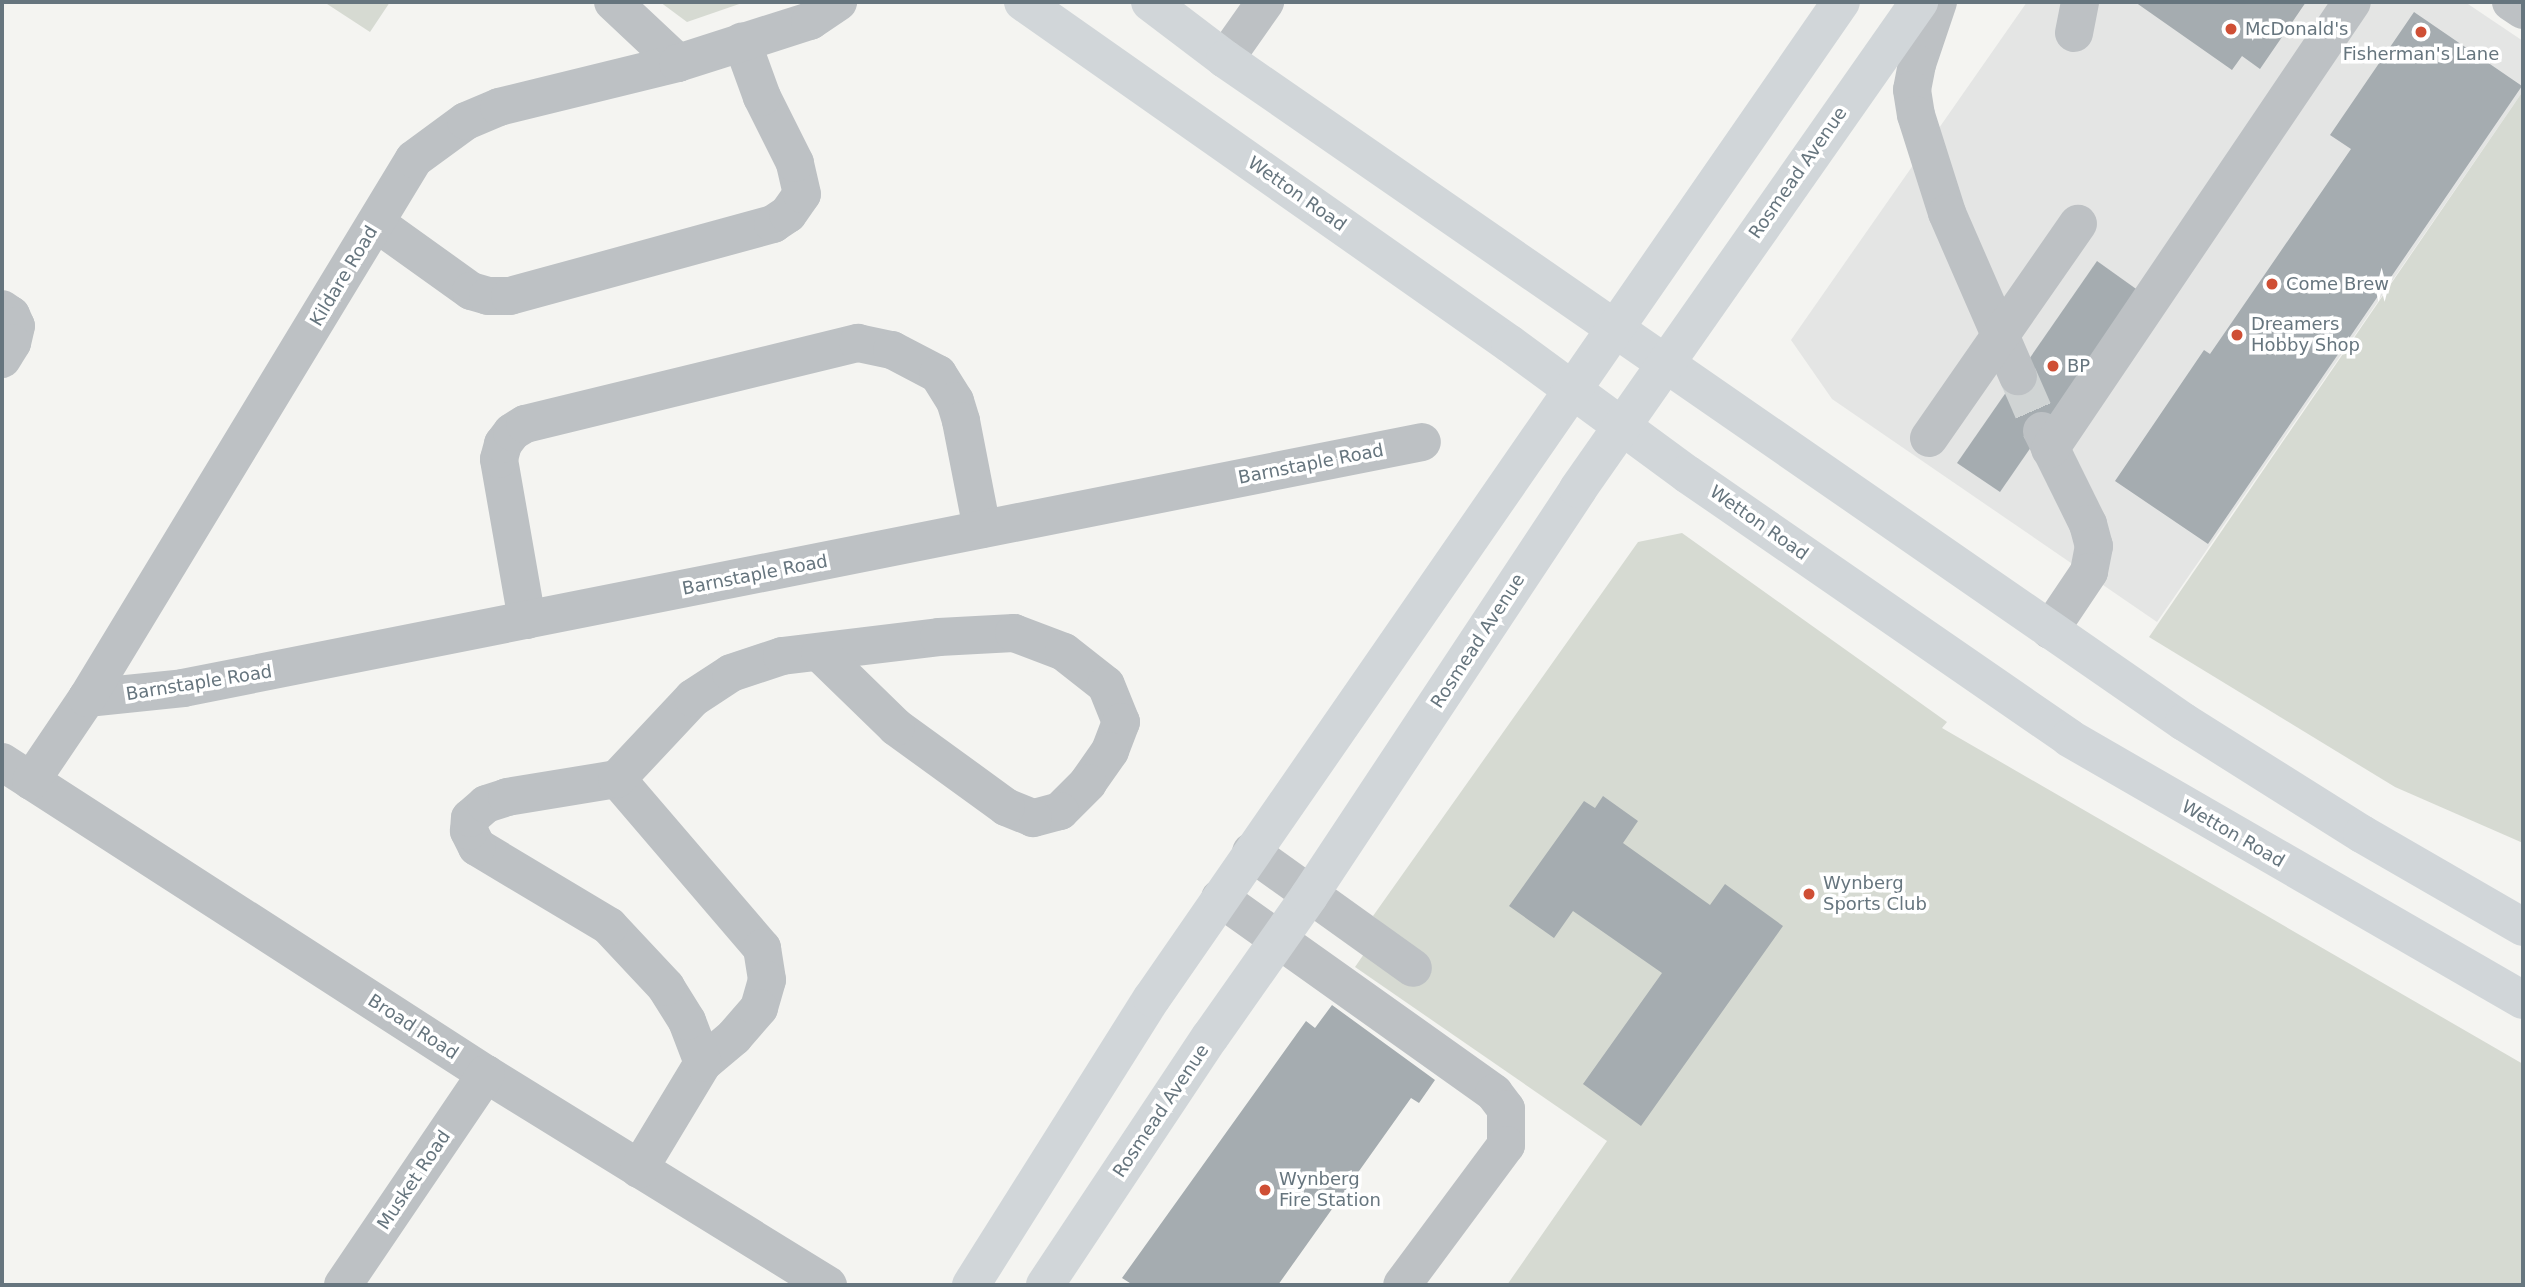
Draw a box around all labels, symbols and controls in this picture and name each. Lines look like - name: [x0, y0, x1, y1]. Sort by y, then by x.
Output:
- place label: McDonald's: [2245, 18, 2348, 40]
- marker: McDonald's: [2223, 21, 2239, 37]
- marker: Fisherman's Lane: [2413, 24, 2429, 40]
- place label: Fisherman's Lane: [2343, 43, 2499, 65]
- street label: Rosmead Avenue: [1744, 103, 1852, 243]
- street label: Wetton Road: [1244, 152, 1350, 236]
- street label: Kildare Road: [306, 222, 382, 330]
- place label: Come Brew: [2286, 273, 2389, 295]
- marker: Come Brew: [2264, 276, 2280, 292]
- place label: Dreamers Hobby Shop: [2251, 314, 2360, 356]
- marker: Dreamers Hobby Shop: [2229, 327, 2245, 343]
- place label: BP: [2067, 355, 2090, 377]
- marker: BP: [2045, 358, 2061, 374]
- street label: Barnstaple Road: [1236, 439, 1386, 489]
- street label: Wetton Road: [1706, 481, 1812, 565]
- street label: Barnstaple Road: [680, 550, 830, 600]
- street label: Rosmead Avenue: [1427, 570, 1529, 712]
- street label: Barnstaple Road: [124, 661, 274, 705]
- street label: Wetton Road: [2178, 796, 2288, 872]
- place label: Wynberg Sports Club: [1823, 873, 1927, 916]
- marker: Wynberg Sports Club: [1801, 886, 1817, 902]
- street label: Broad Road: [364, 990, 462, 1064]
- street label: Rosmead Avenue: [1108, 1040, 1214, 1182]
- street label: Musket Road: [373, 1126, 455, 1234]
- place label: Wynberg Fire Station: [1279, 1169, 1381, 1212]
- marker: Wynberg Fire Station: [1257, 1182, 1273, 1198]

